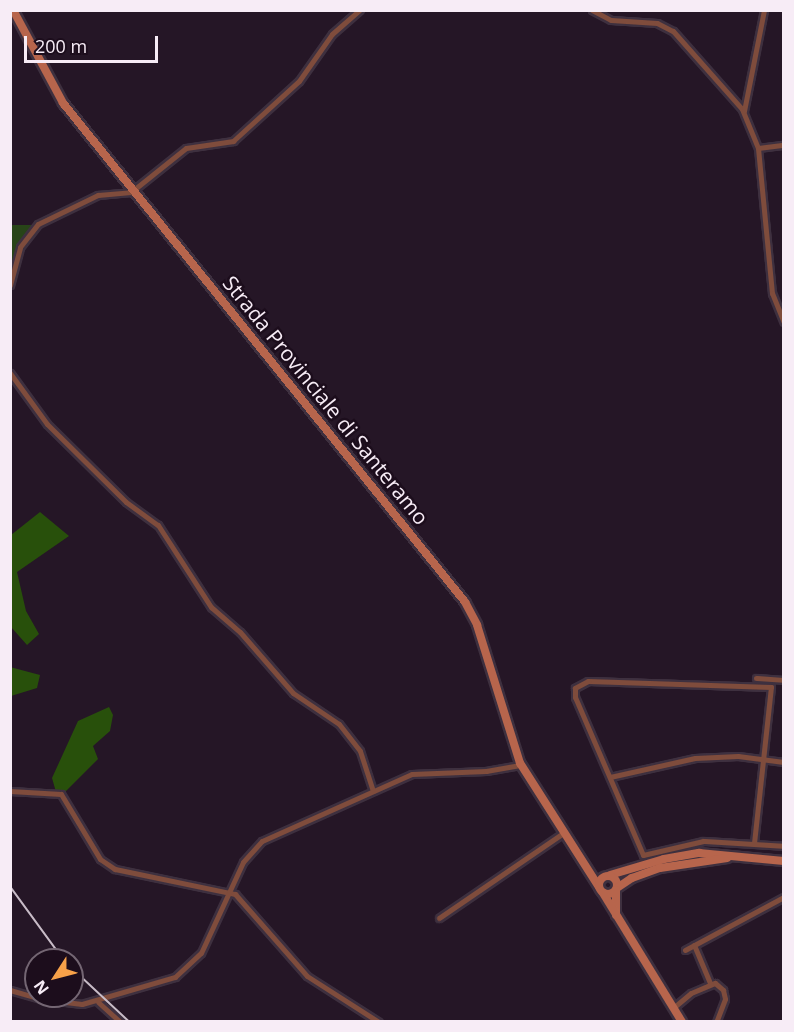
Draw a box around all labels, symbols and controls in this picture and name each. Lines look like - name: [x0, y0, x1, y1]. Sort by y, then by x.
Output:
- scale bar: [27, 24, 160, 62]
- text: 200 m: [35, 34, 87, 58]
- street label: Strada Provinciale di Santeramo: [218, 271, 434, 529]
- north arrow: [24, 948, 84, 1008]
- text: N: [28, 976, 54, 999]

